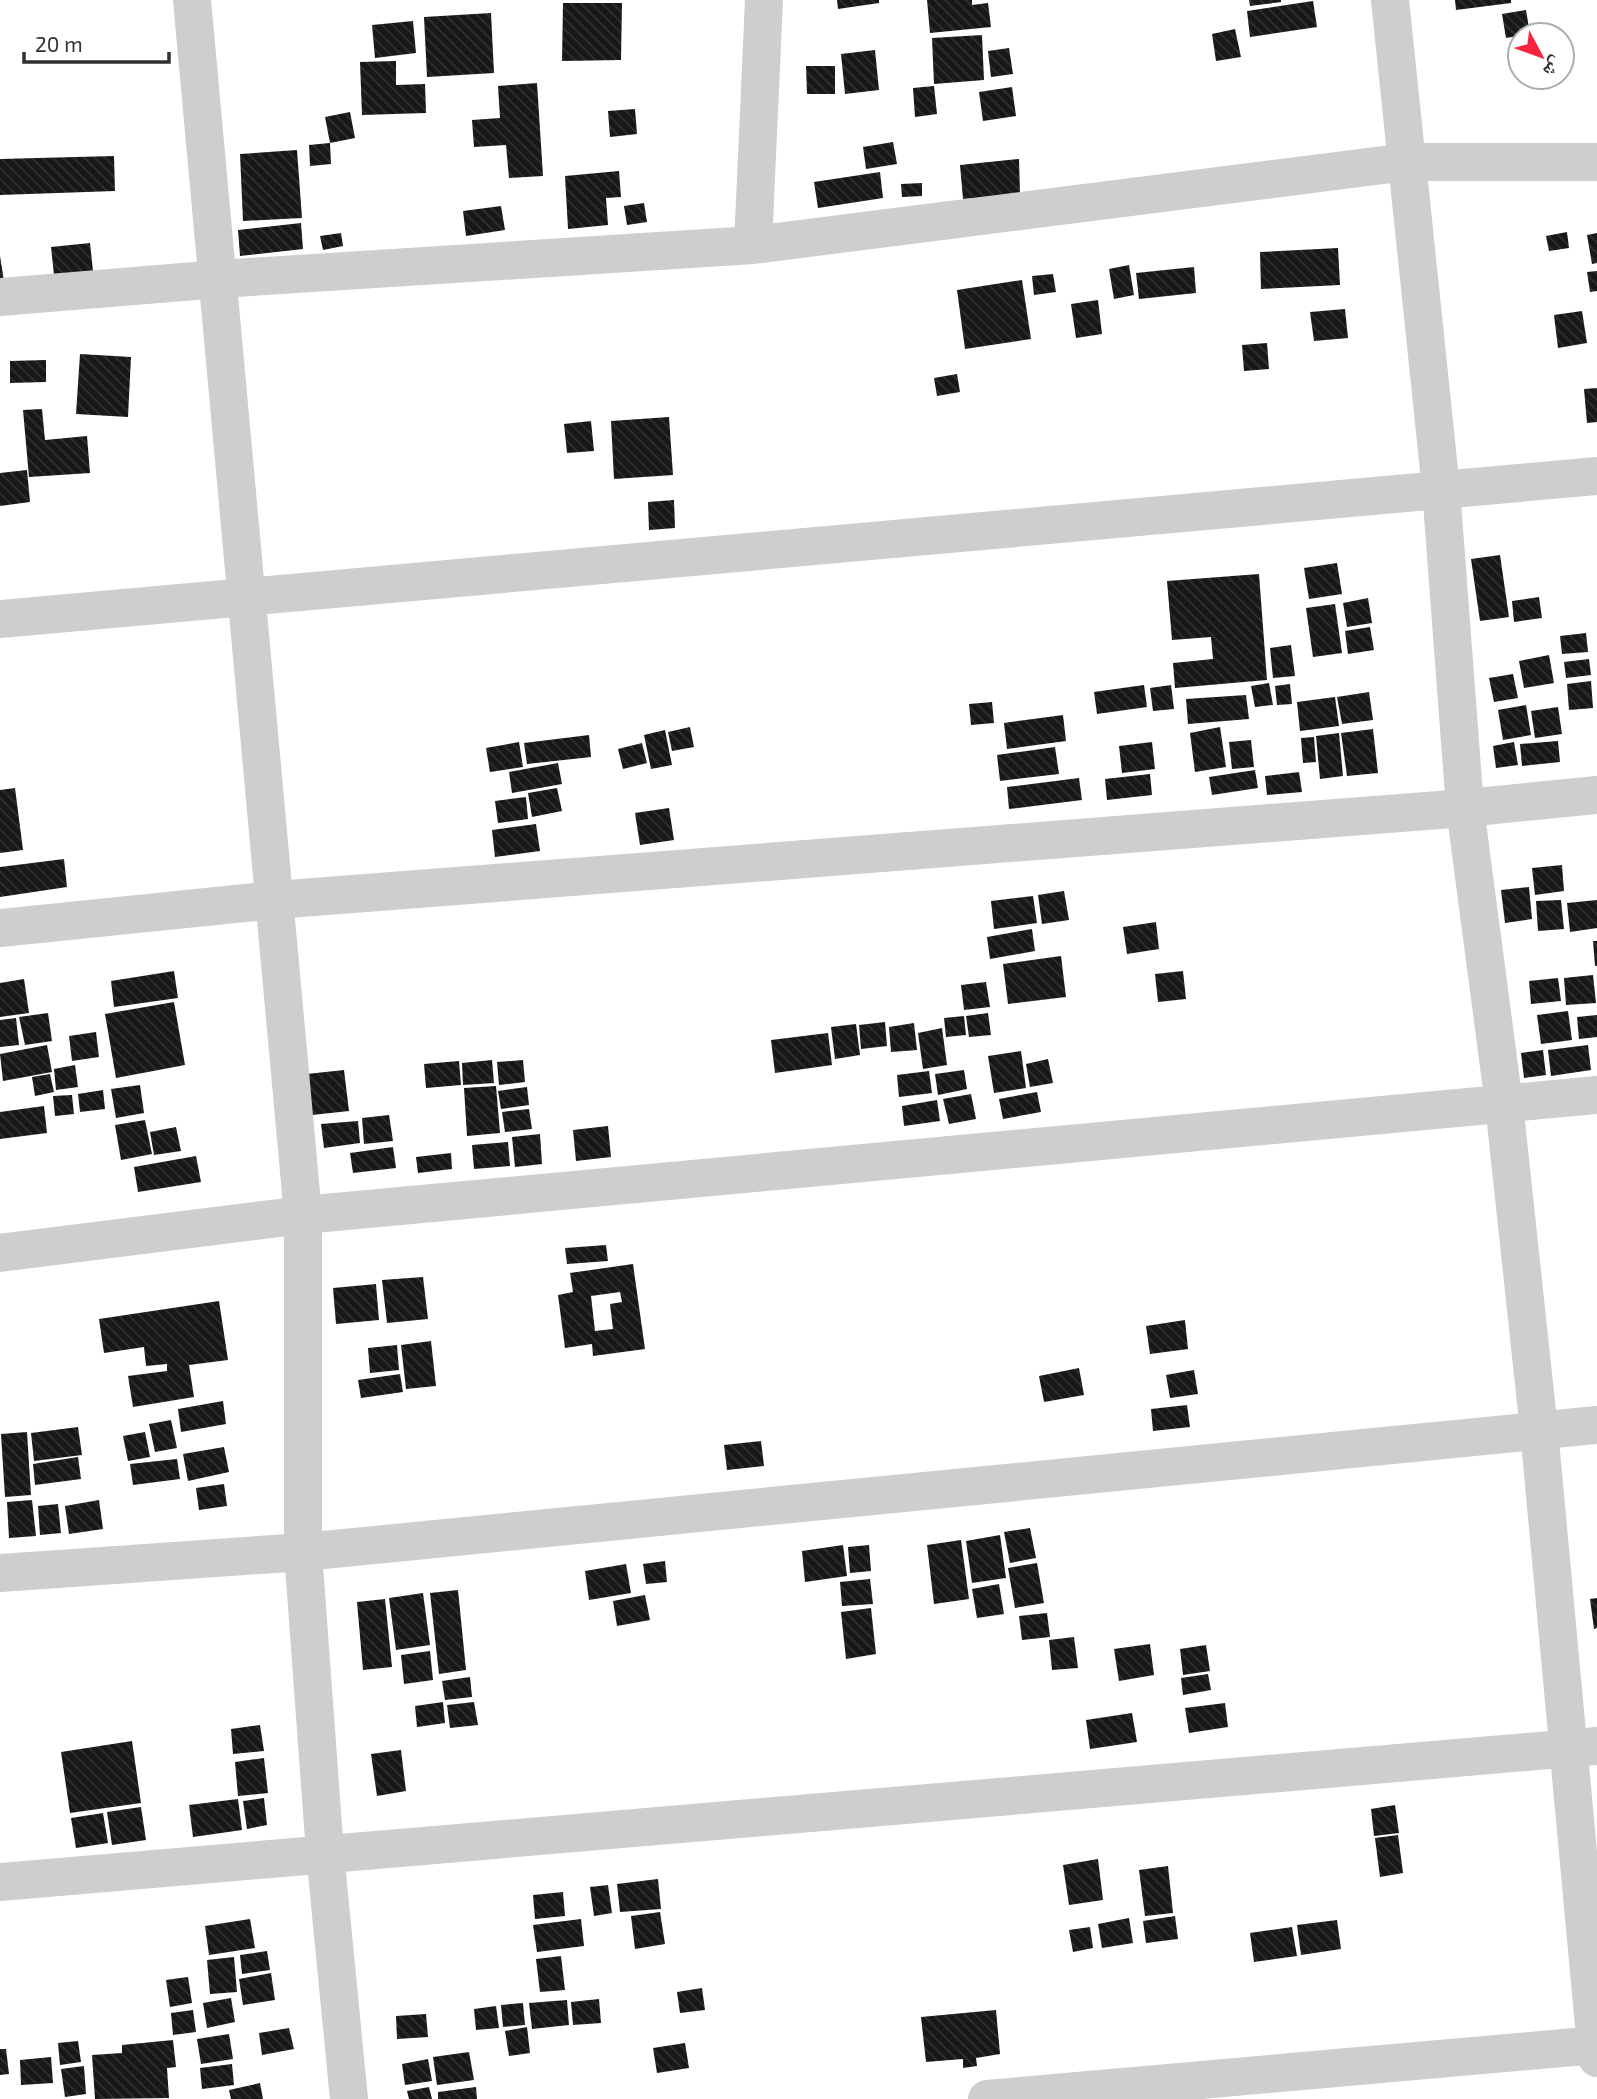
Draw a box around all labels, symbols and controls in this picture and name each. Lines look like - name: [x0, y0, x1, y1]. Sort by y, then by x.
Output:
- scale bar: [24, 21, 170, 65]
- north arrow: [1506, 21, 1576, 91]
- text: 20 m: [35, 31, 83, 56]
- text: ش: [1538, 52, 1570, 83]

